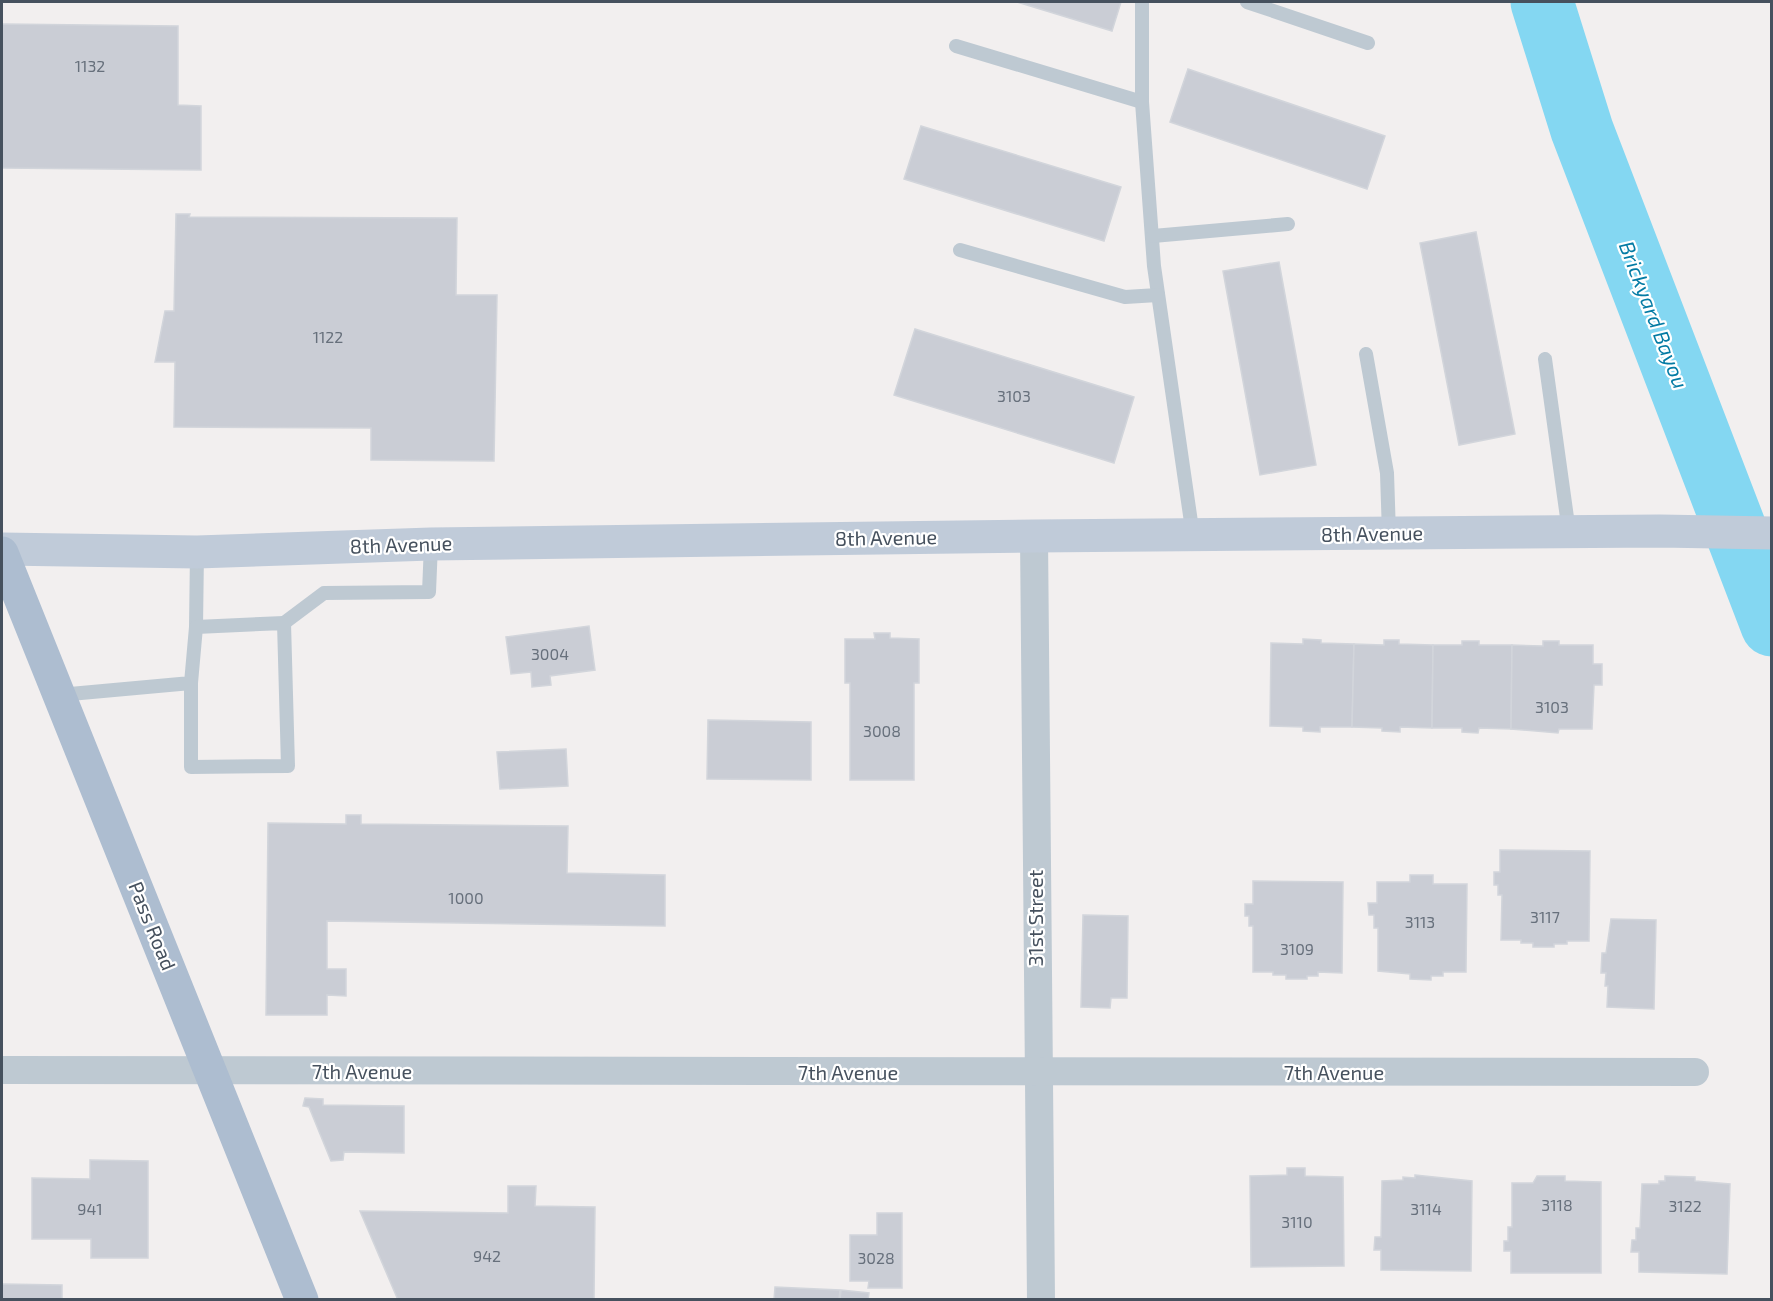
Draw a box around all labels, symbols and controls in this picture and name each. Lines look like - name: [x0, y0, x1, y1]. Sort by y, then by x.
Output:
- house number: 1132: [75, 56, 105, 75]
- water label: Brickyard Bayou: [1614, 237, 1694, 392]
- house number: 1122: [313, 327, 343, 346]
- house number: 3103: [997, 386, 1031, 405]
- street label: 8th Avenue: [1321, 520, 1423, 546]
- street label: 8th Avenue: [835, 524, 937, 550]
- street label: 8th Avenue: [349, 530, 453, 558]
- house number: 3004: [531, 644, 569, 663]
- house number: 3103: [1535, 697, 1569, 716]
- house number: 3008: [863, 721, 901, 740]
- street label: 31st Street: [1023, 869, 1047, 966]
- street label: Pass Road: [124, 878, 182, 973]
- house number: 1000: [448, 888, 484, 907]
- house number: 3117: [1530, 907, 1560, 926]
- house number: 3113: [1405, 912, 1435, 931]
- house number: 3109: [1280, 939, 1314, 958]
- street label: 7th Avenue: [312, 1059, 412, 1083]
- street label: 7th Avenue: [798, 1060, 898, 1084]
- street label: 7th Avenue: [1284, 1060, 1384, 1084]
- house number: 3118: [1541, 1195, 1573, 1214]
- house number: 3122: [1668, 1196, 1702, 1215]
- house number: 941: [77, 1199, 103, 1218]
- house number: 3114: [1410, 1199, 1442, 1218]
- house number: 3110: [1281, 1212, 1313, 1231]
- house number: 942: [473, 1246, 501, 1265]
- house number: 3028: [857, 1248, 895, 1267]

